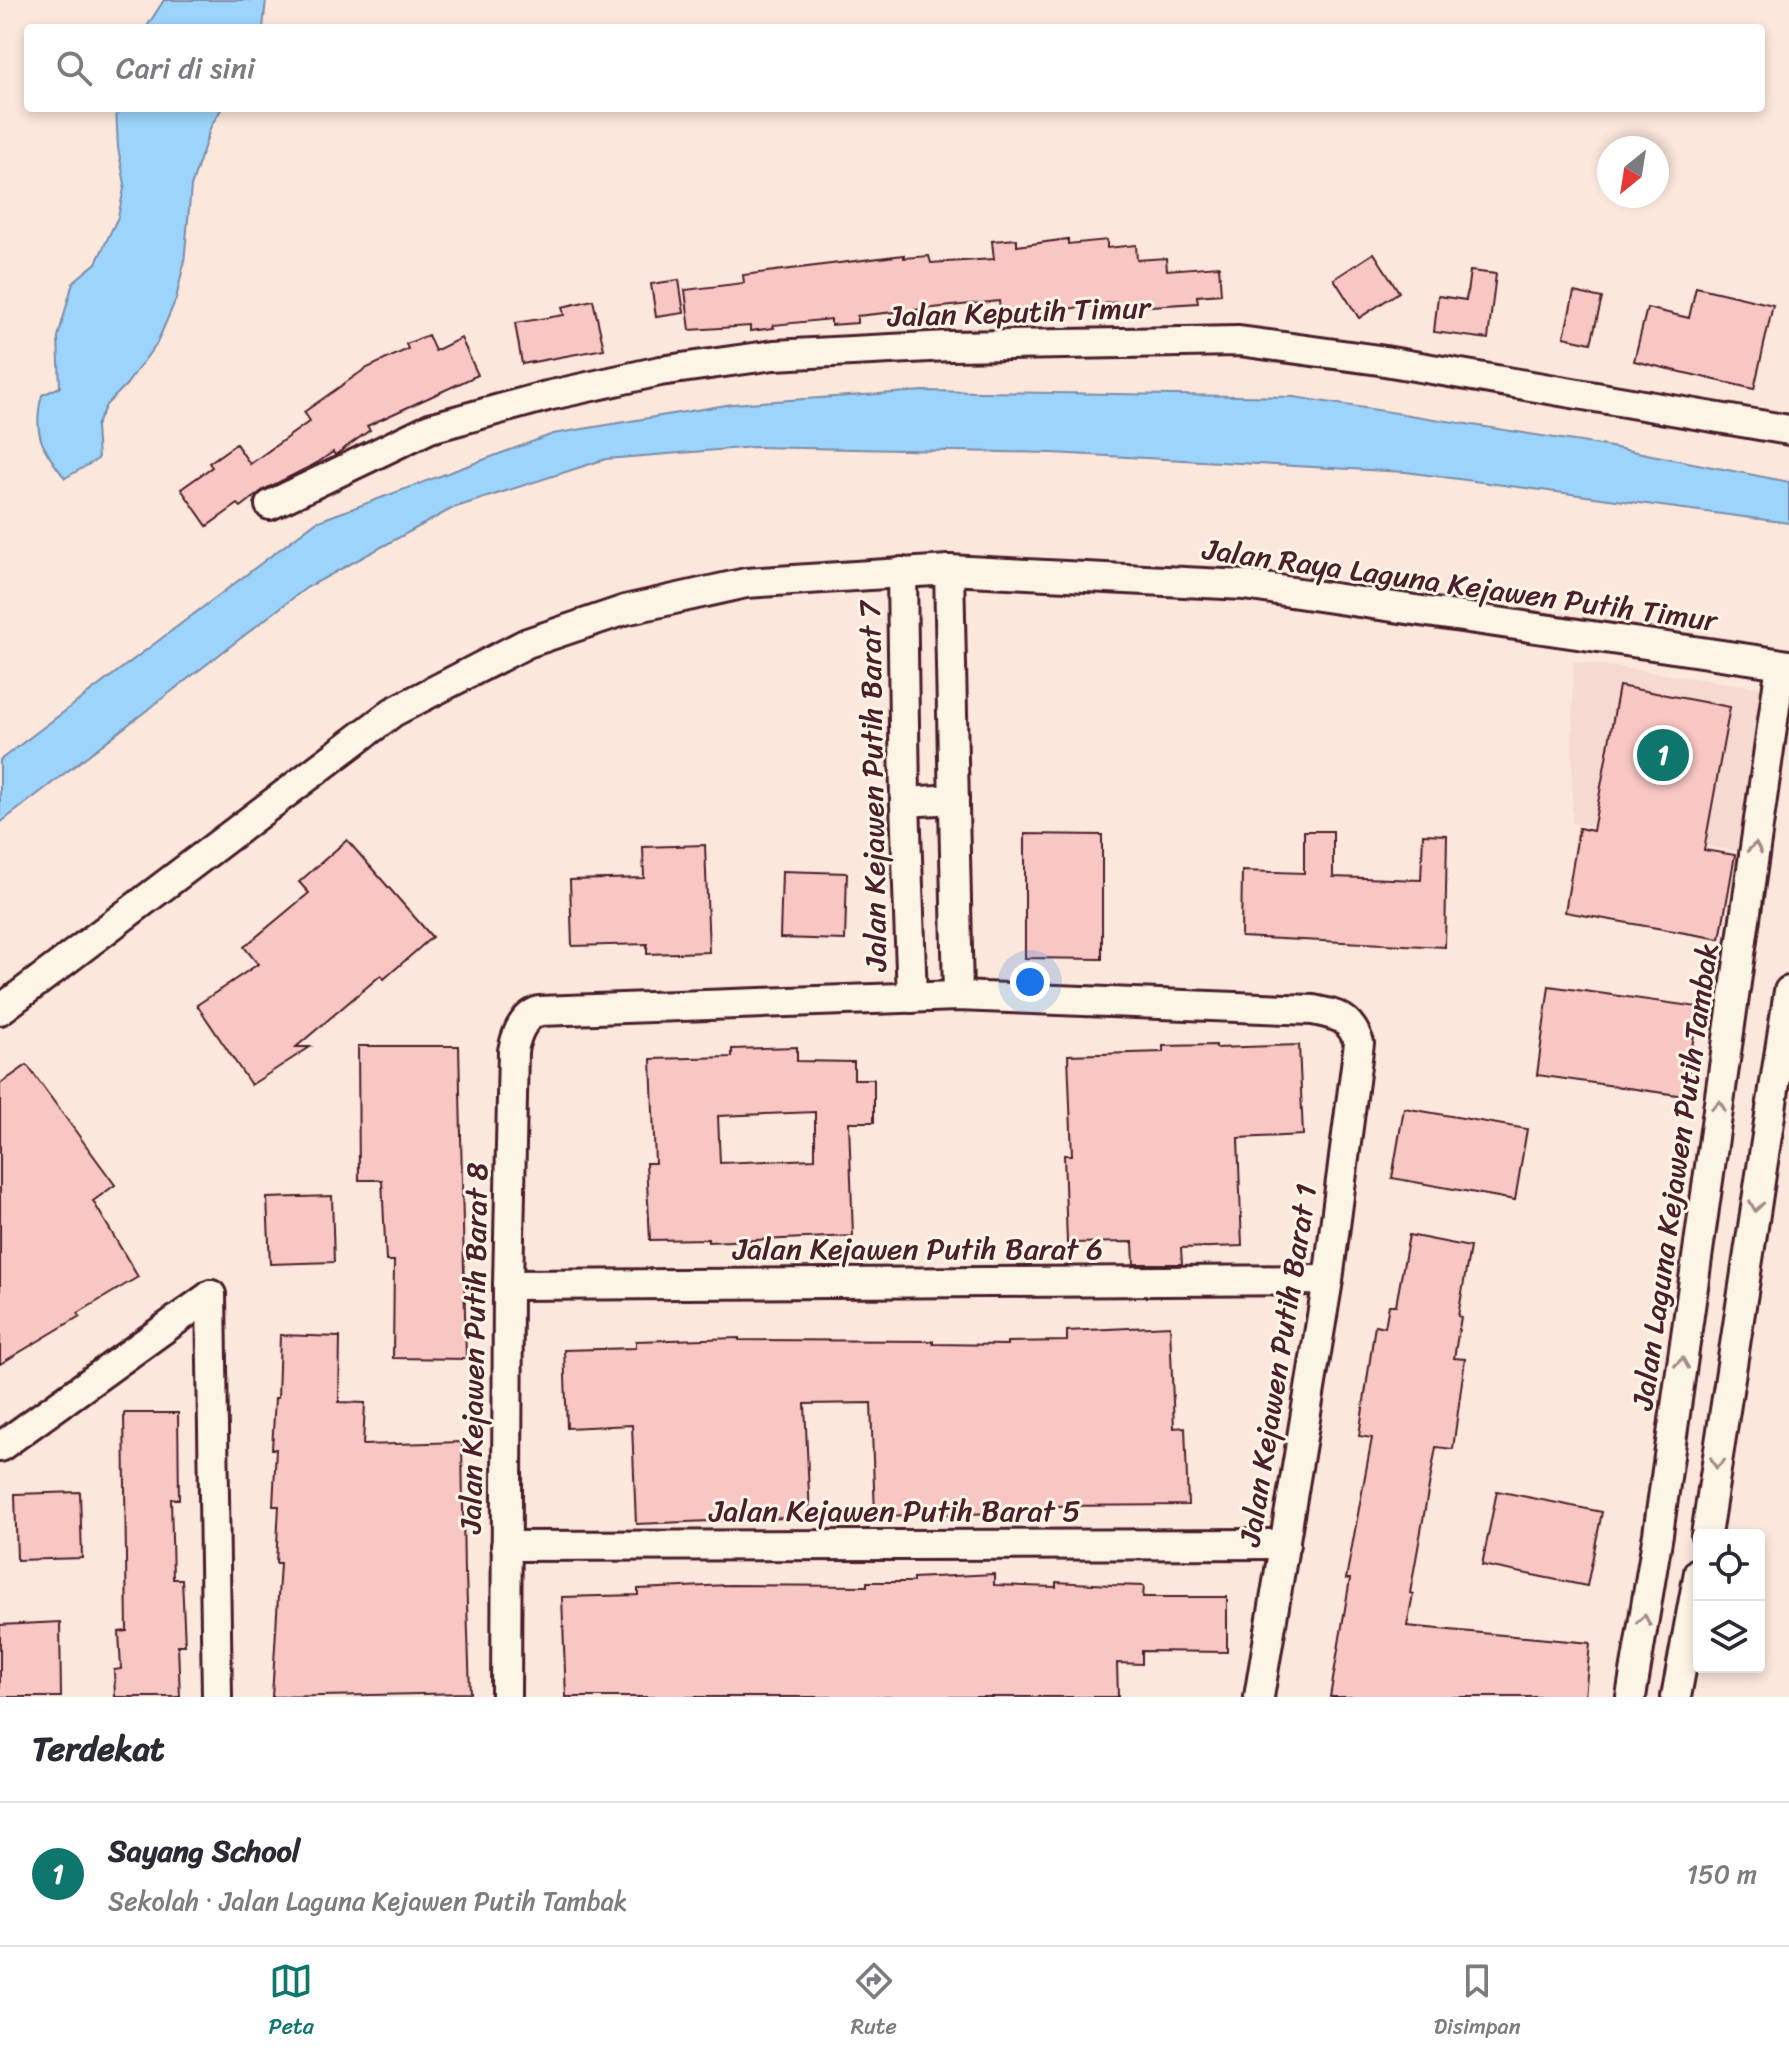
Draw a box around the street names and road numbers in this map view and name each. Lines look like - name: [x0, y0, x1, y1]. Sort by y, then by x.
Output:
- street label: Jalan Keputih Timur: [886, 280, 1153, 344]
- street label: Jalan Raya Laguna Kejawen Putih Timur: [1198, 522, 1722, 648]
- street label: Jalan Kejawen Putih Barat 7: [843, 599, 903, 973]
- street label: Jalan Laguna Kejawen Putih Tambak: [1615, 939, 1735, 1414]
- street label: Jalan Kejawen Putih Barat 8: [444, 1162, 504, 1535]
- street label: Jalan Kejawen Putih Barat 1: [1223, 1180, 1333, 1551]
- street label: Jalan Kejawen Putih Barat 6: [732, 1222, 1103, 1276]
- street label: Jalan Kejawen Putih Barat 5: [708, 1484, 1081, 1538]

